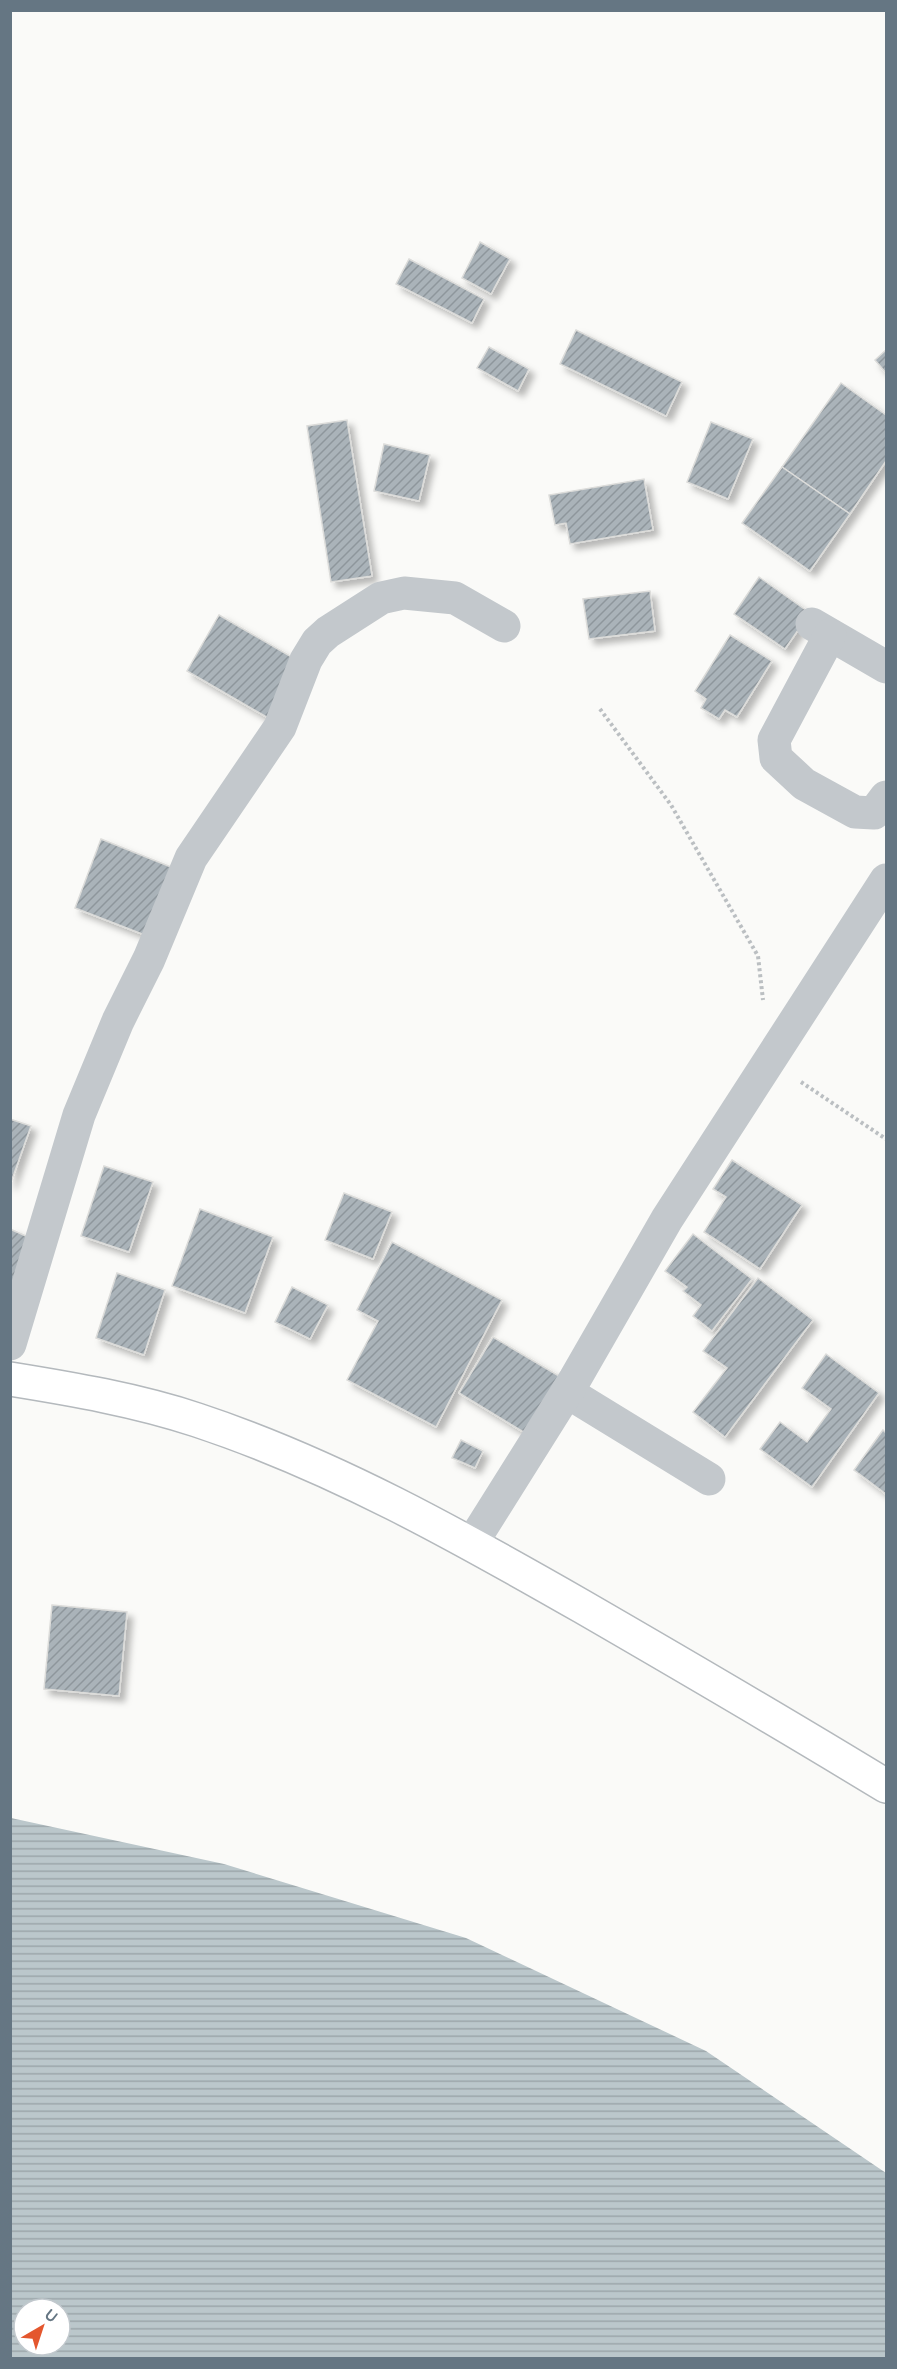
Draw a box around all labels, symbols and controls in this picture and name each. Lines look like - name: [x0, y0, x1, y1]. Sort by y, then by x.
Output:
- north arrow: [12, 2297, 72, 2357]
- text: U: [41, 2304, 62, 2327]

